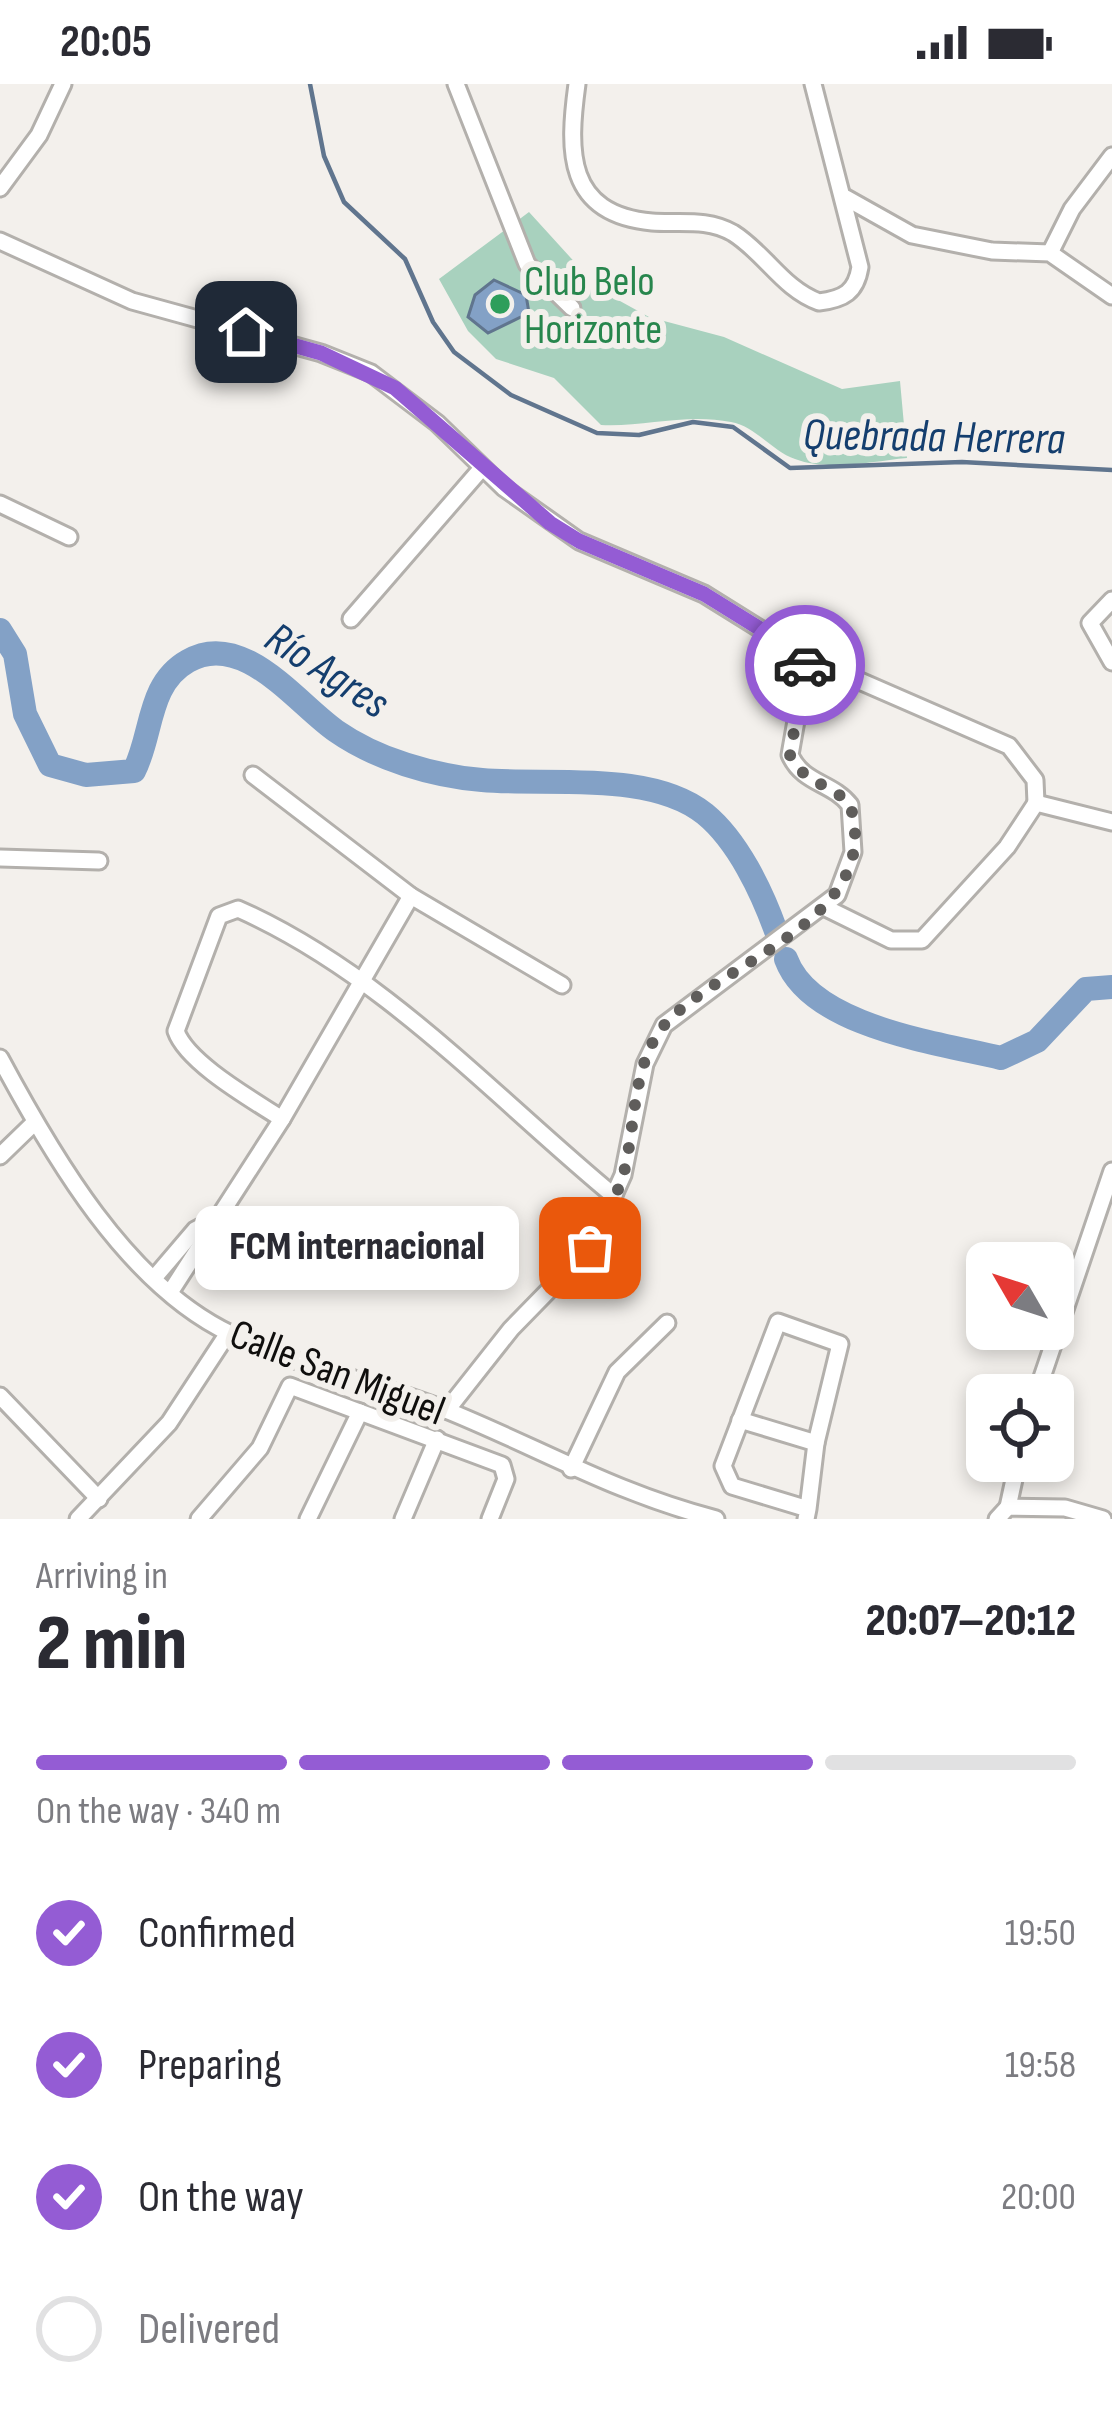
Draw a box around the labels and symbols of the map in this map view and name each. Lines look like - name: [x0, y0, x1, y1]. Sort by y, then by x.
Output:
- place label: Club Belo Horizonte: [524, 257, 662, 356]
- pin: [195, 281, 297, 383]
- marker: Club Belo Horizonte: [487, 291, 513, 317]
- water label: Quebrada Herrera: [802, 408, 1066, 467]
- courier: [745, 605, 865, 725]
- water label: Río Agres: [254, 611, 399, 732]
- pin: [539, 1197, 641, 1299]
- callout: FCM internacional: [194, 1206, 518, 1290]
- north arrow: [966, 1242, 1074, 1350]
- street label: Calle San Miguel: [223, 1309, 452, 1438]

